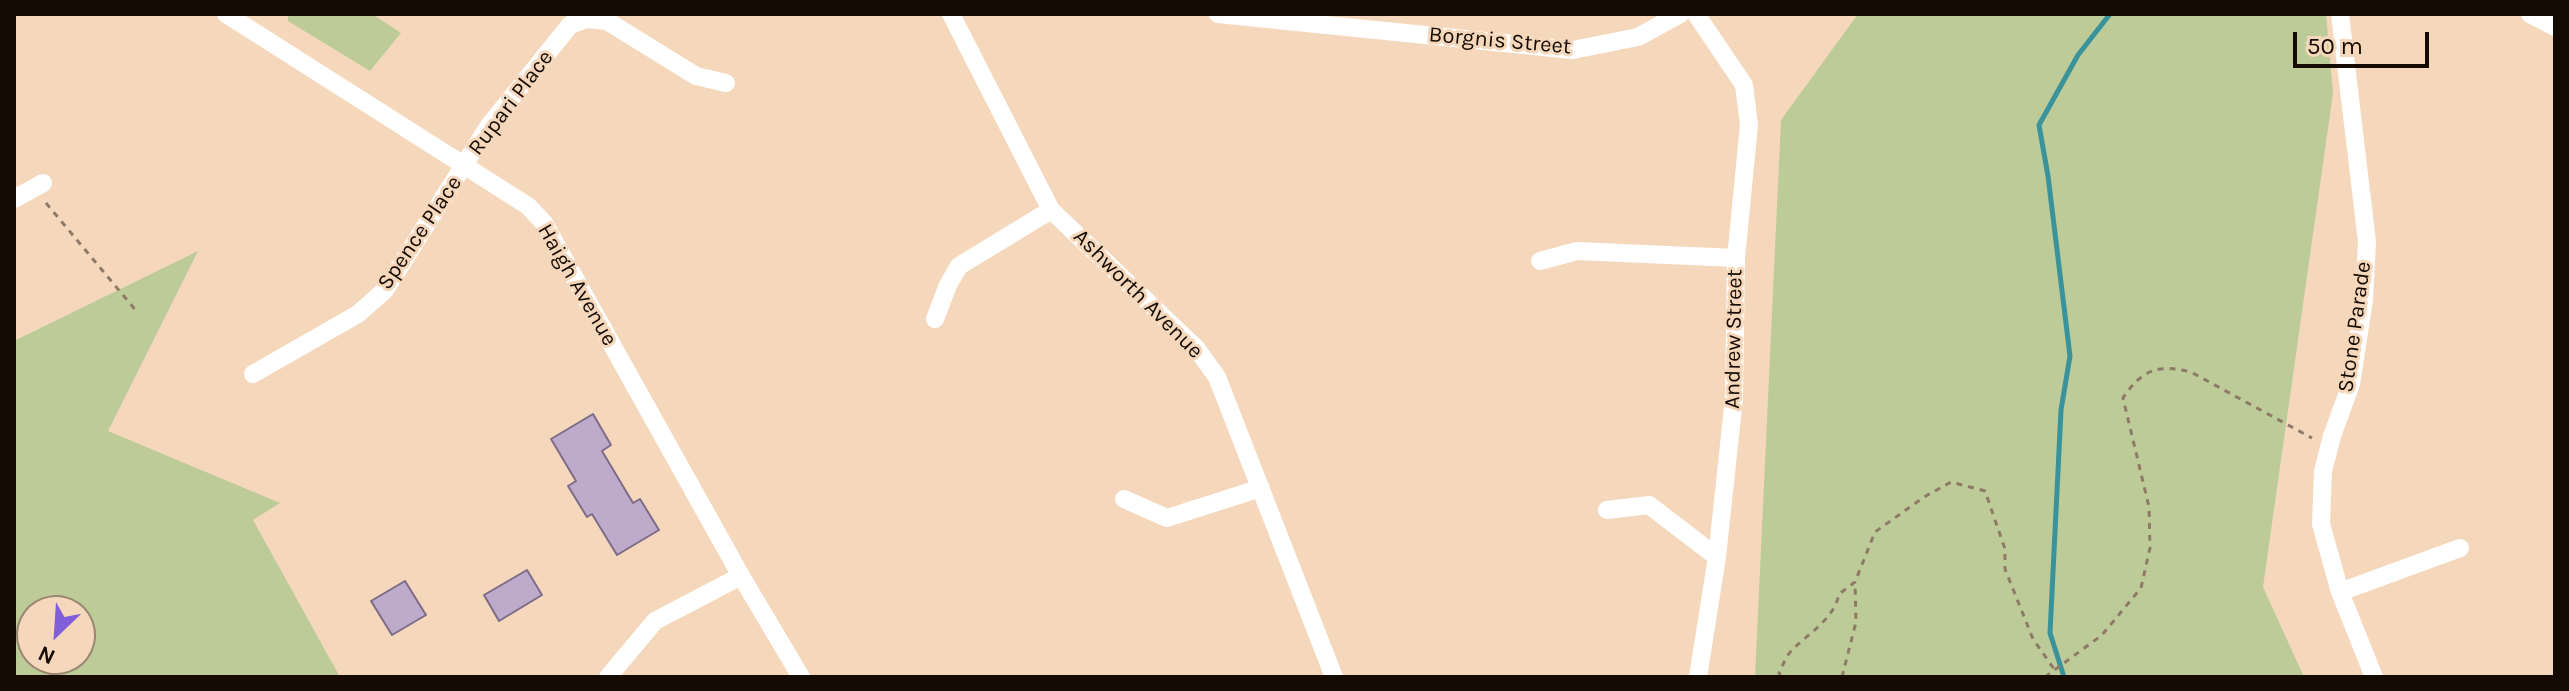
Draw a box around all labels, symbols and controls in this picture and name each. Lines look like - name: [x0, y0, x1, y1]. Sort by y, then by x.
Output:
- scale bar: [2297, 16, 2433, 66]
- street label: Borgnis Street: [1428, 22, 1572, 60]
- text: 50 m: [2307, 32, 2363, 60]
- street label: Rupari Place: [463, 45, 559, 161]
- street label: Spence Place: [372, 171, 468, 295]
- street label: Haigh Avenue: [531, 219, 623, 351]
- street label: Ashworth Avenue: [1068, 224, 1208, 364]
- street label: Stone Parade: [2333, 260, 2377, 394]
- street label: Andrew Street: [1720, 269, 1748, 409]
- north arrow: [16, 595, 96, 675]
- text: N: [34, 640, 59, 670]

